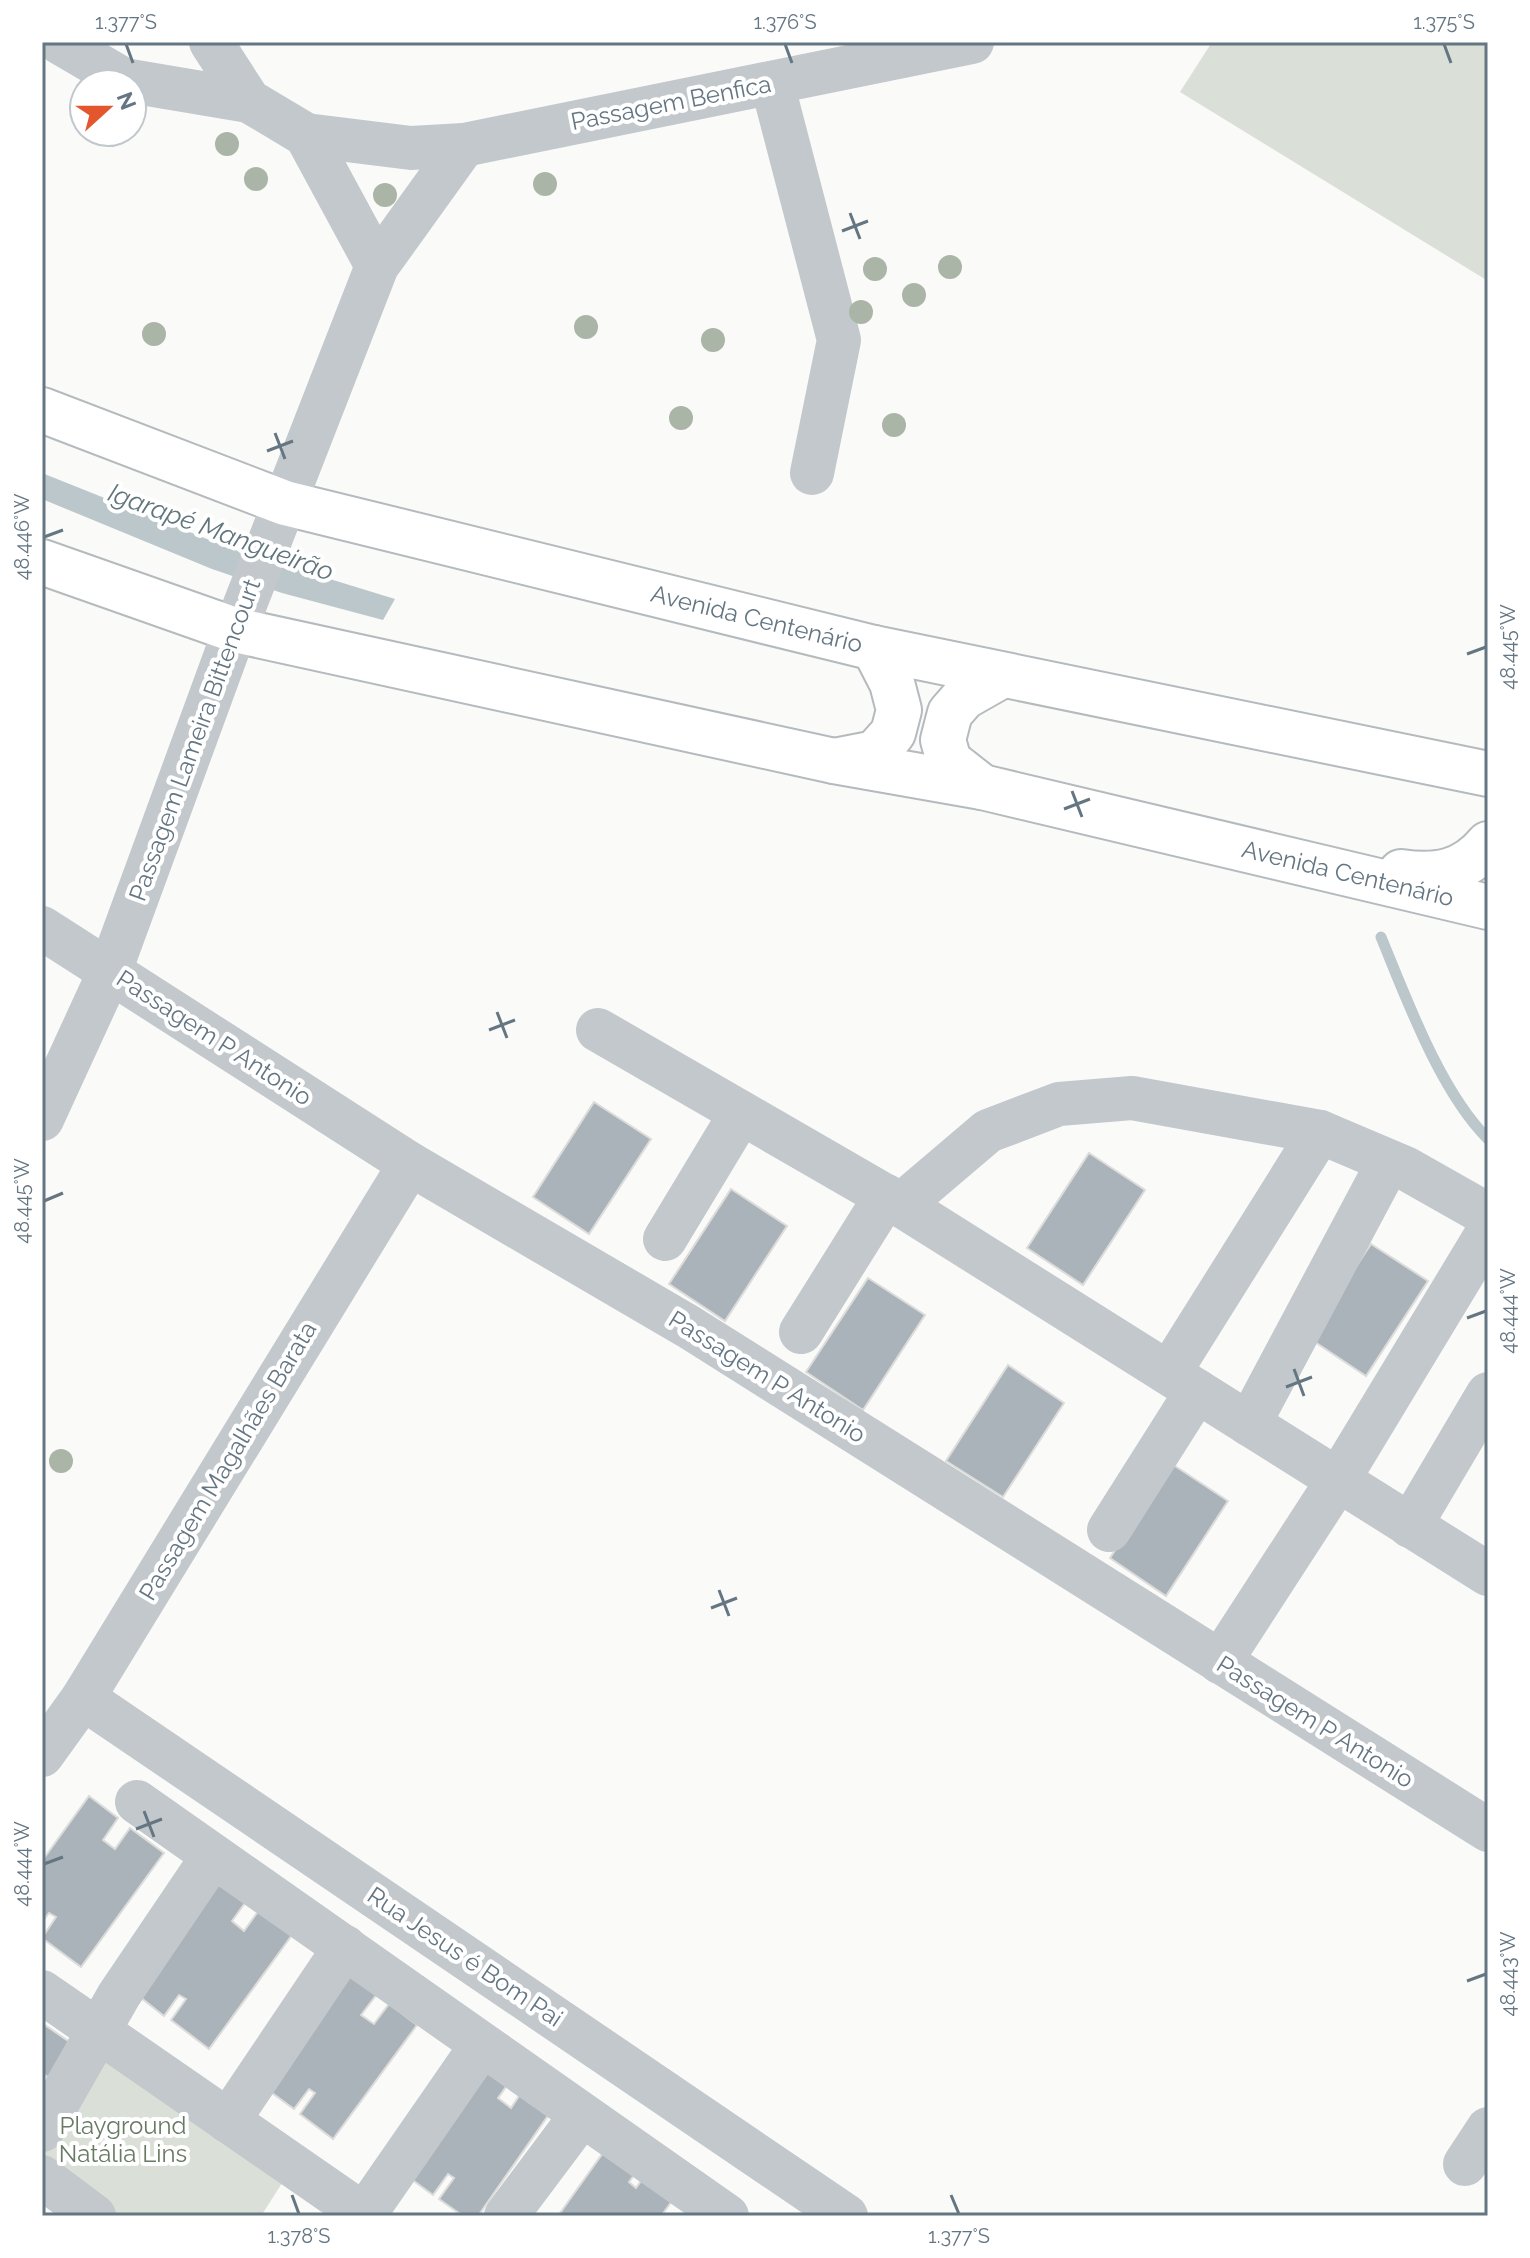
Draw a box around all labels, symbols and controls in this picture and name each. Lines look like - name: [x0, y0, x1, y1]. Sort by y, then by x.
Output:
- text: 1.377°S: [95, 10, 157, 34]
- text: 1.376°S: [753, 10, 817, 34]
- text: 1.375°S: [1413, 10, 1475, 34]
- north arrow: [68, 68, 148, 148]
- street label: Passagem Benfica: [568, 69, 774, 136]
- text: N: [112, 88, 142, 113]
- water label: Igarapé Mangueirão: [104, 477, 338, 587]
- text: 48.446°W: [10, 494, 34, 580]
- street label: Passagem Lameira Bittencourt: [123, 575, 266, 905]
- street label: Avenida Centenário: [648, 579, 866, 659]
- text: 48.445°W: [1496, 604, 1520, 690]
- street label: Avenida Centenário: [1239, 834, 1457, 912]
- street label: Passagem P Antonio: [111, 964, 317, 1111]
- text: 48.445°W: [10, 1158, 34, 1244]
- text: 48.444°W: [1496, 1268, 1520, 1354]
- street label: Passagem P Antonio: [663, 1304, 871, 1449]
- street label: Passagem Magalhães Barata: [133, 1316, 322, 1605]
- street label: Passagem P Antonio: [1211, 1649, 1419, 1794]
- text: 48.444°W: [10, 1821, 34, 1907]
- street label: Rua Jesus é Bom Pai: [362, 1881, 568, 2033]
- text: 48.443°W: [1496, 1931, 1520, 2016]
- park label: Playground Natália Lins: [59, 2111, 187, 2168]
- text: 1.378°S: [268, 2224, 330, 2248]
- text: 1.377°S: [928, 2224, 990, 2248]

